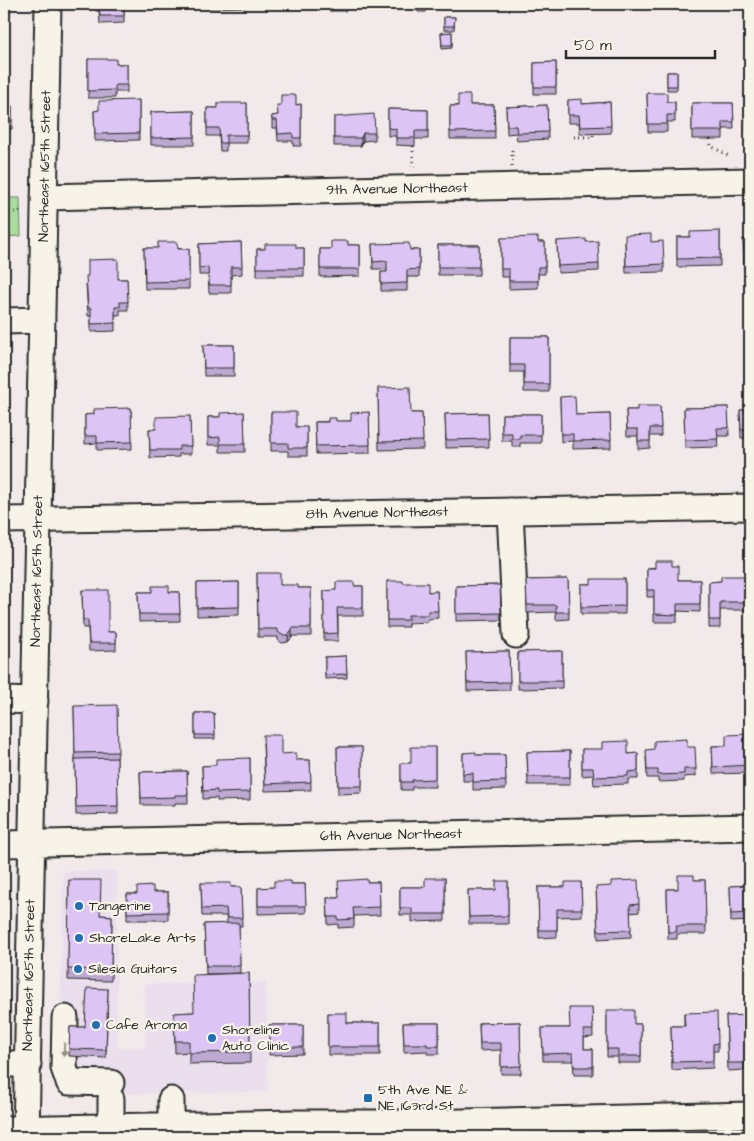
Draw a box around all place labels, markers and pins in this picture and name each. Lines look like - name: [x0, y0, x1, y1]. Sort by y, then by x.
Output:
- place label: Tangerine: [89, 896, 151, 916]
- marker: Tangerine: [73, 900, 85, 912]
- place label: ShoreLake Arts: [89, 928, 196, 948]
- marker: ShoreLake Arts: [73, 932, 85, 944]
- place label: Silesia Guitars: [88, 959, 177, 979]
- marker: Silesia Guitars: [72, 963, 84, 975]
- place label: Cafe Aroma: [106, 1015, 187, 1035]
- marker: Cafe Aroma: [90, 1019, 102, 1031]
- place label: Shoreline Auto Clinic: [222, 1020, 290, 1056]
- marker: Shoreline Auto Clinic: [206, 1032, 218, 1044]
- place label: 5th Ave NE & NE 163rd St: [378, 1080, 468, 1116]
- marker: 5th Ave NE & NE 163rd St: [362, 1092, 374, 1104]

